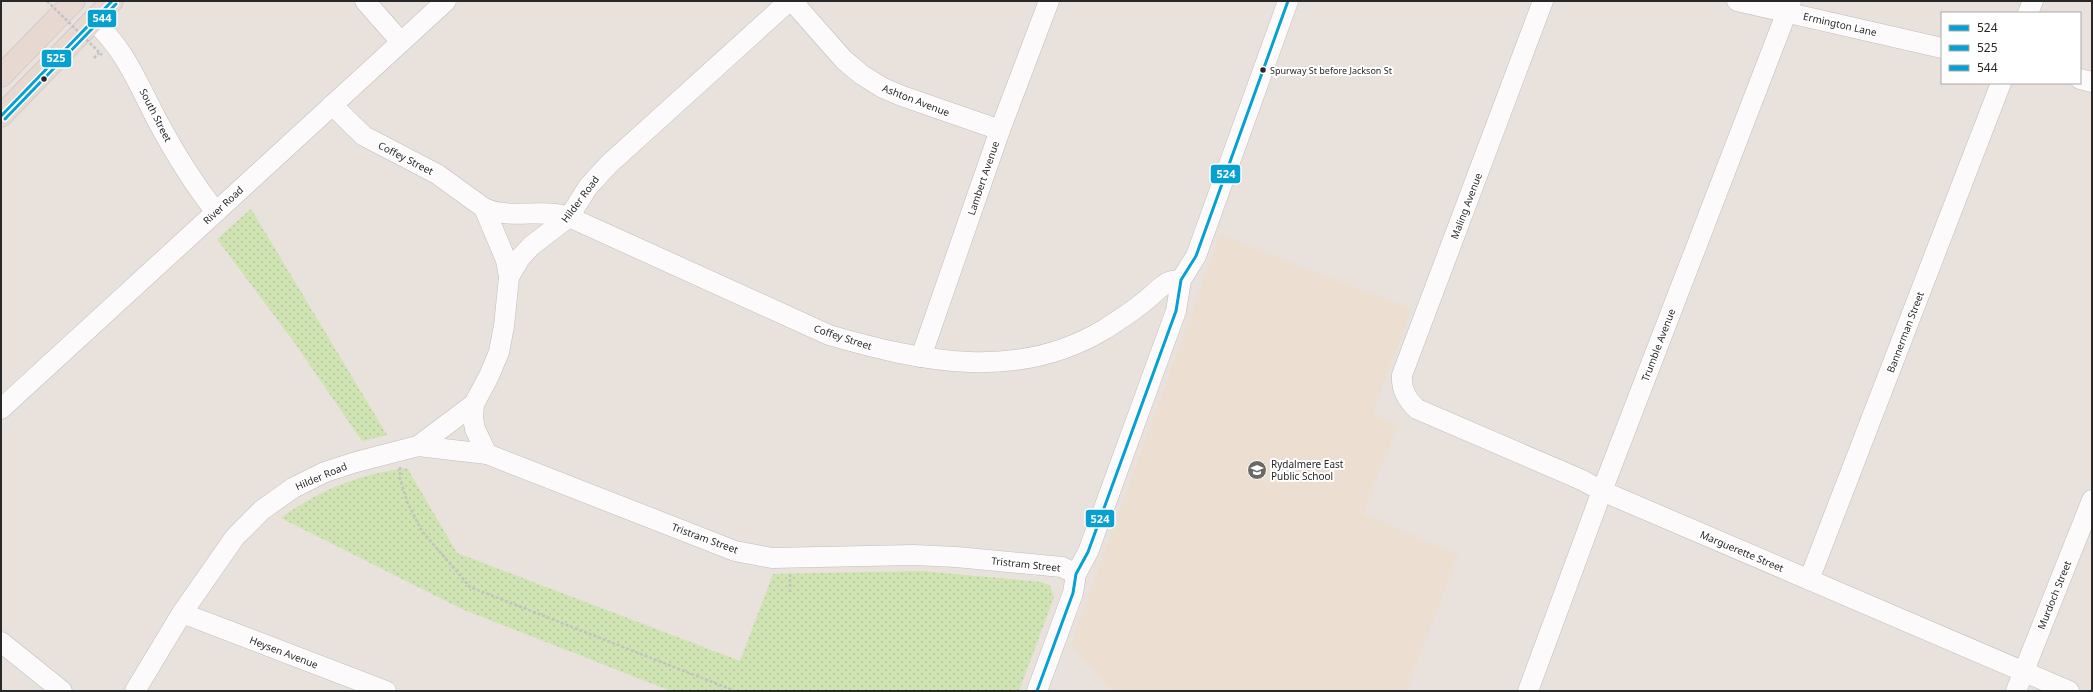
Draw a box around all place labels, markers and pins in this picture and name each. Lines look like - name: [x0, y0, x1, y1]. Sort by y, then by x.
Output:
- place label: Spurway St before Jackson St: [1270, 64, 1393, 77]
- marker: Spurway St before Jackson St: [1258, 65, 1268, 75]
- unlabelled marker: [39, 74, 49, 84]
- place label: Rydalmere East Public School: [1271, 457, 1344, 483]
- school or university icon: Rydalmere East Public School: [1246, 459, 1268, 481]

